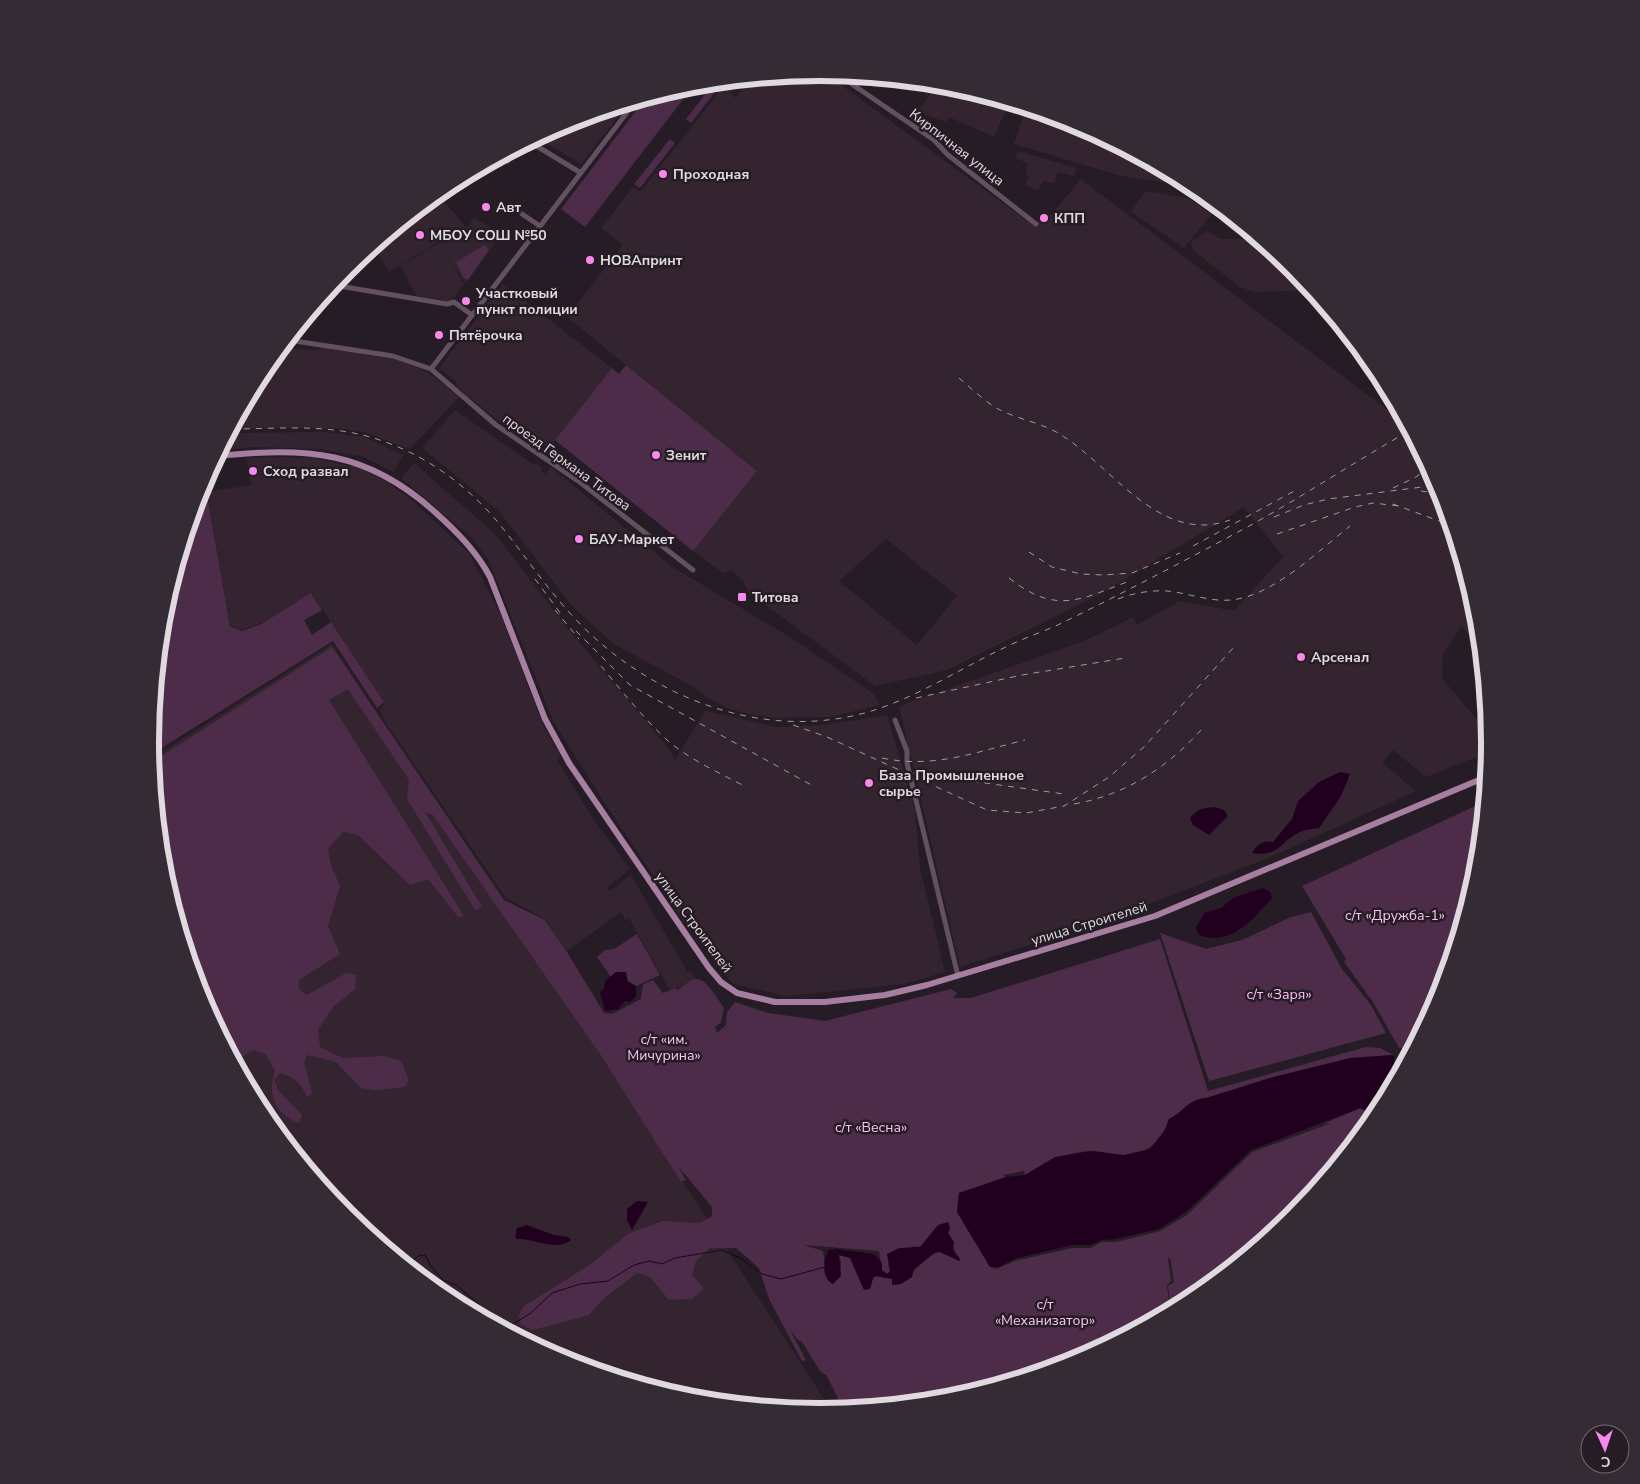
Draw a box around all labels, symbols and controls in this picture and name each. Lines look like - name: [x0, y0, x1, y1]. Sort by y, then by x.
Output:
- street label: Кирпичная улица: [905, 104, 1008, 190]
- place label: Проходная: [673, 165, 749, 184]
- marker: Проходная: [657, 168, 669, 180]
- place label: Авт: [496, 198, 522, 217]
- marker: Авт: [480, 201, 492, 213]
- place label: КПП: [1054, 209, 1085, 228]
- marker: КПП: [1038, 212, 1050, 224]
- place label: МБОУ СОШ №50: [430, 226, 547, 245]
- marker: МБОУ СОШ №50: [414, 229, 426, 241]
- place label: НОВАпринт: [600, 251, 683, 270]
- marker: НОВАпринт: [584, 254, 596, 266]
- place label: Участковый пункт полиции: [475, 284, 578, 319]
- marker: Участковый пункт полиции: [460, 295, 472, 307]
- place label: Пятёрочка: [449, 326, 523, 345]
- marker: Пятёрочка: [433, 329, 445, 341]
- street label: проезд Германа Титова: [499, 410, 634, 515]
- place label: Зенит: [666, 446, 707, 465]
- marker: Зенит: [650, 449, 662, 461]
- place label: Сход развал: [263, 462, 349, 481]
- marker: Сход развал: [247, 465, 259, 477]
- place label: БАУ-Маркет: [589, 530, 675, 549]
- marker: БАУ-Маркет: [573, 533, 585, 545]
- place label: Титова: [752, 588, 799, 607]
- marker: Титова: [736, 591, 748, 603]
- place label: Арсенал: [1311, 648, 1369, 667]
- marker: Арсенал: [1295, 651, 1307, 663]
- place label: База Промышленное сырье: [879, 766, 1024, 801]
- marker: База Промышленное сырье: [863, 777, 875, 789]
- street label: улица Строителей: [651, 868, 737, 977]
- street label: улица Строителей: [1029, 897, 1149, 950]
- park label: с/т «Дружба-1»: [1345, 906, 1445, 925]
- park label: с/т «Заря»: [1246, 985, 1312, 1004]
- park label: с/т «им. Мичурина»: [627, 1030, 701, 1065]
- park label: с/т «Весна»: [835, 1118, 907, 1137]
- park label: с/т «Механизатор»: [995, 1295, 1095, 1330]
- north arrow: [1580, 1424, 1630, 1474]
- text: С: [1600, 1452, 1611, 1471]

